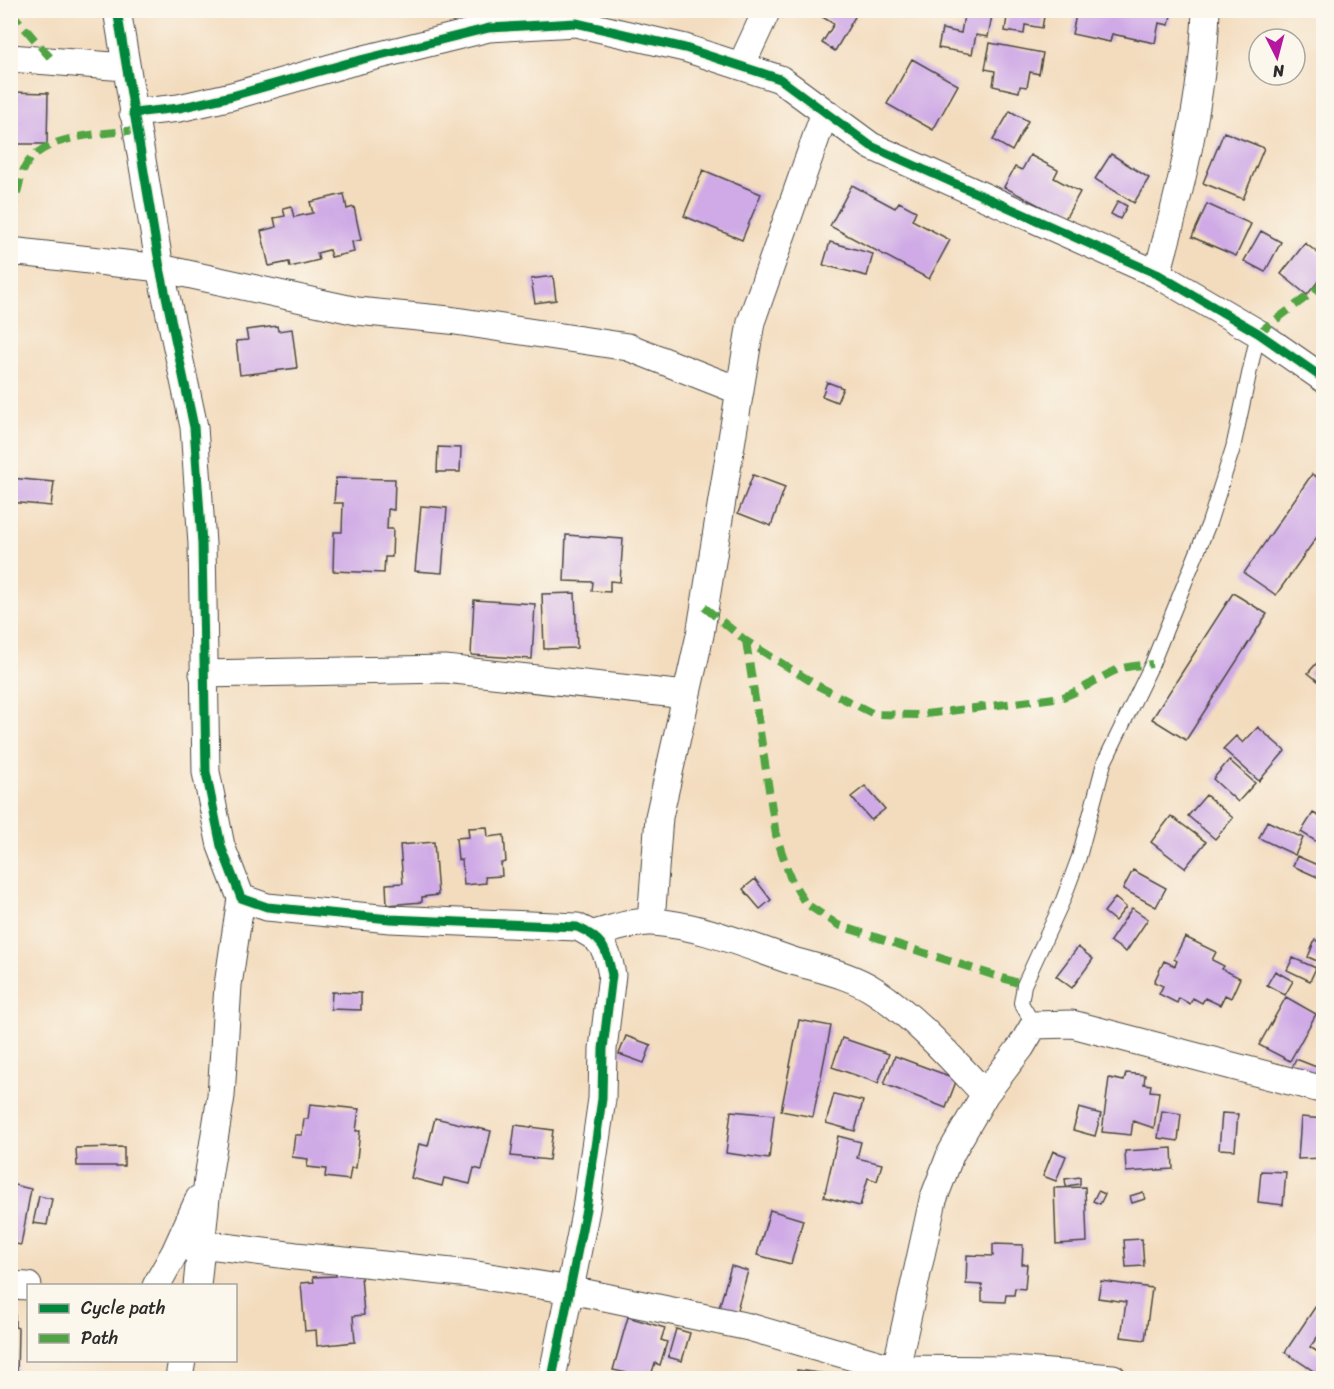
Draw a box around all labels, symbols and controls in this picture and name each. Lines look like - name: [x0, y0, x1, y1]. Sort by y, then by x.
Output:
- north arrow: [1247, 27, 1307, 87]
- text: N: [1271, 56, 1287, 87]
- legend: [27, 1284, 237, 1362]
- text: Cycle path: [81, 1292, 165, 1324]
- text: Path: [81, 1322, 118, 1354]

